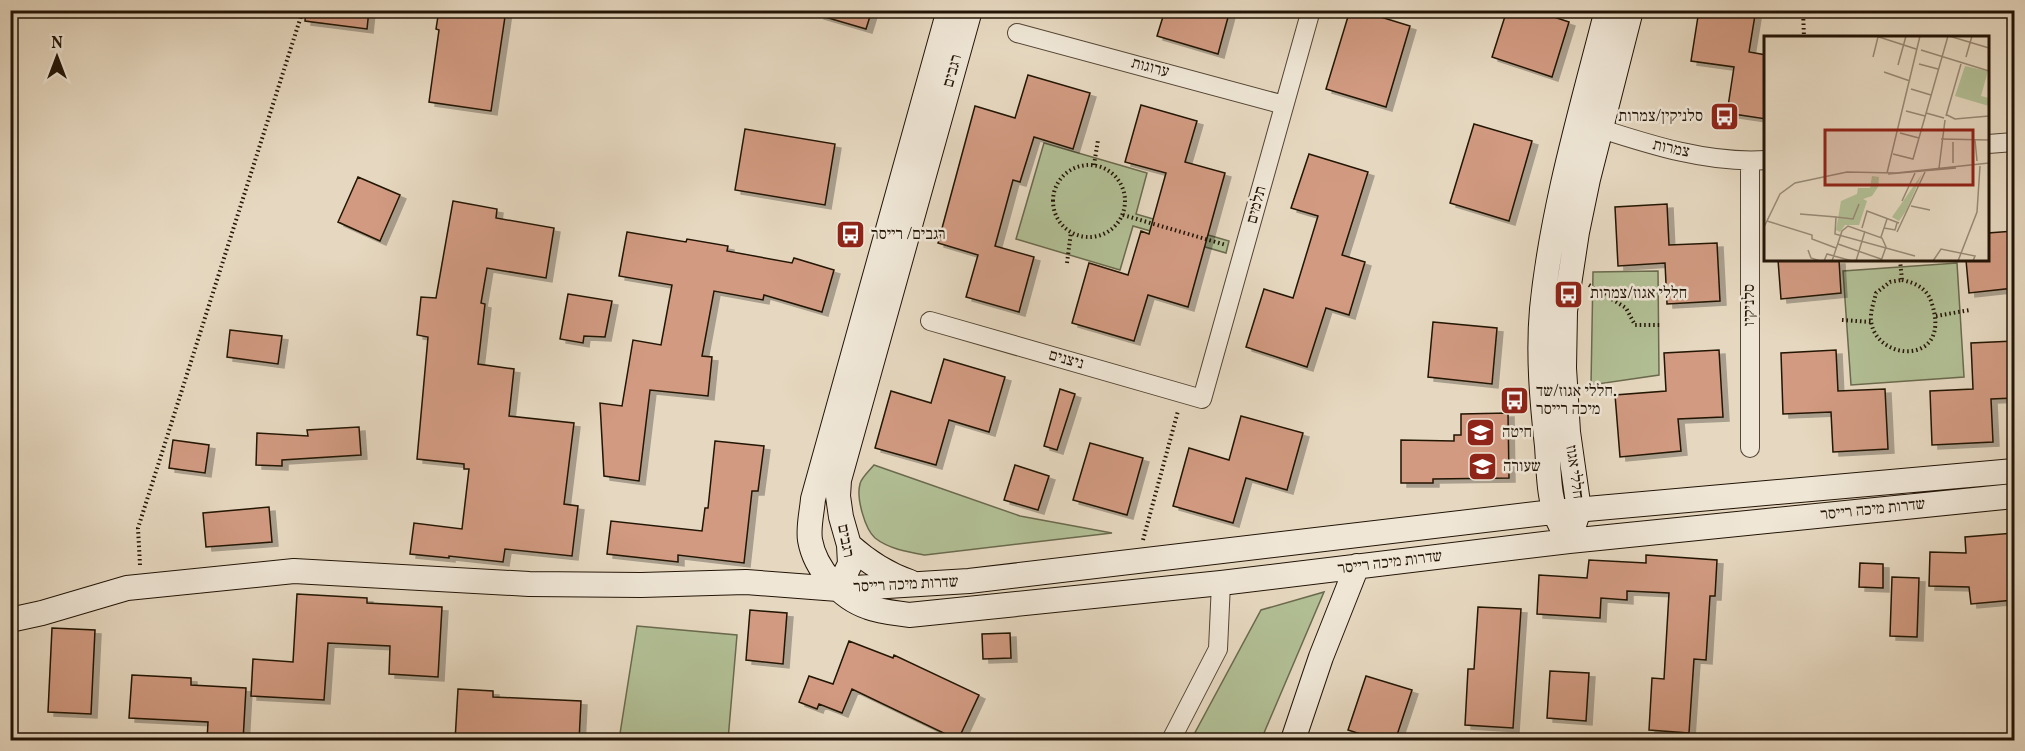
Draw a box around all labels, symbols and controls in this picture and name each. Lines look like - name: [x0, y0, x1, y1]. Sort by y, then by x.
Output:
- north arrow: [27, 27, 87, 87]
- text: N: [51, 33, 63, 55]
- inset map: [1764, 36, 1989, 261]
- street label: רגבים: [938, 52, 968, 90]
- street label: ערוגות: [1129, 52, 1172, 84]
- bus stop icon: סלניקין/צמרות: [1708, 101, 1740, 133]
- place label: סלניקין/צמרות: [1618, 106, 1703, 128]
- street label: צמרות: [1651, 134, 1691, 164]
- street label: תלמים: [1241, 184, 1273, 226]
- bus stop icon: רגבים/ רייסר: [834, 219, 866, 251]
- place label: רגבים/ רייסר: [871, 224, 946, 246]
- bus stop icon: חללי אגוז/צמרות: [1553, 278, 1585, 310]
- place label: חללי אגוז/צמרות: [1590, 283, 1687, 305]
- street label: סלניקיו: [1739, 284, 1761, 326]
- street label: ניצנים: [1046, 345, 1086, 375]
- place label: חללי אגוז/שד. מיכה רייסר: [1536, 381, 1617, 421]
- bus stop icon: חללי אגוז/שד. מיכה רייסר: [1499, 385, 1531, 417]
- school or university icon: חיטה: [1465, 417, 1497, 449]
- place label: חיטה: [1502, 422, 1532, 444]
- street label: חללי אגוז: [1559, 444, 1589, 500]
- school or university icon: שעורה: [1466, 451, 1498, 483]
- place label: שעורה: [1503, 456, 1541, 478]
- street label: שדרות מיכה רייסר: [1819, 494, 1927, 526]
- street label: רגבים: [831, 522, 859, 560]
- street label: שדרות מיכה רייסר: [1336, 546, 1444, 580]
- street label: שדרות מיכה רייסר: [853, 571, 959, 599]

